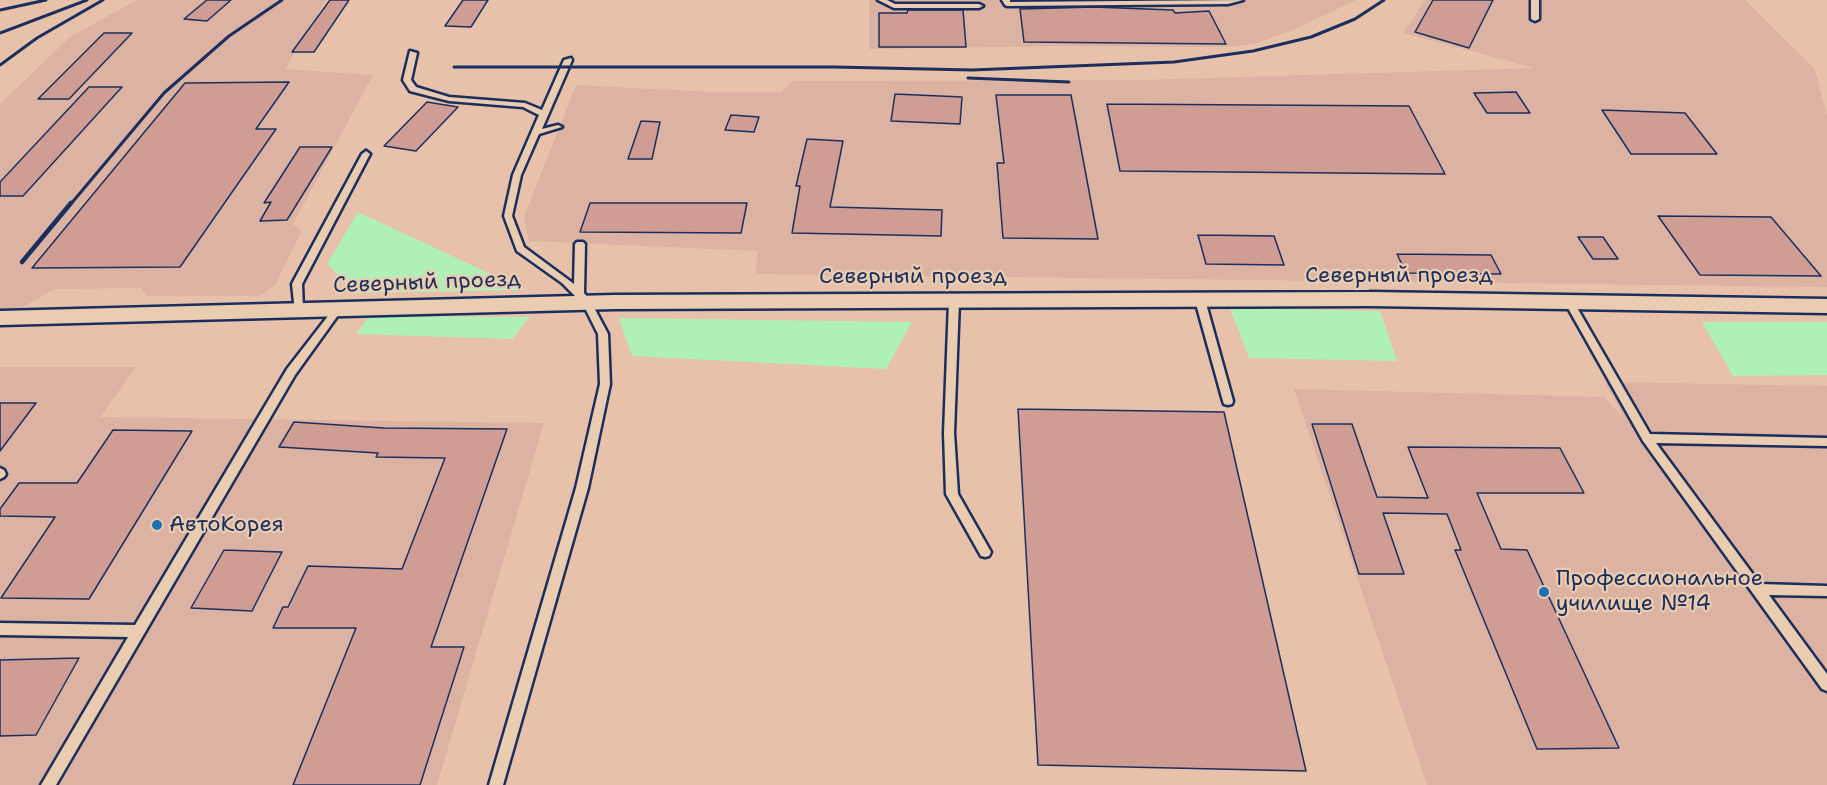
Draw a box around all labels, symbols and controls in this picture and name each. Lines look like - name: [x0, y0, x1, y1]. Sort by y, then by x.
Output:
- street label: Северный проезд: [1305, 263, 1493, 289]
- street label: Северный проезд: [819, 264, 1007, 290]
- street label: Северный проезд: [333, 267, 521, 299]
- place label: АвтоКорея: [169, 512, 284, 538]
- marker: АвтоКорея: [150, 518, 164, 532]
- place label: Профессиональное училище №14: [1556, 566, 1763, 618]
- marker: Профессиональное училище №14: [1537, 585, 1551, 599]

